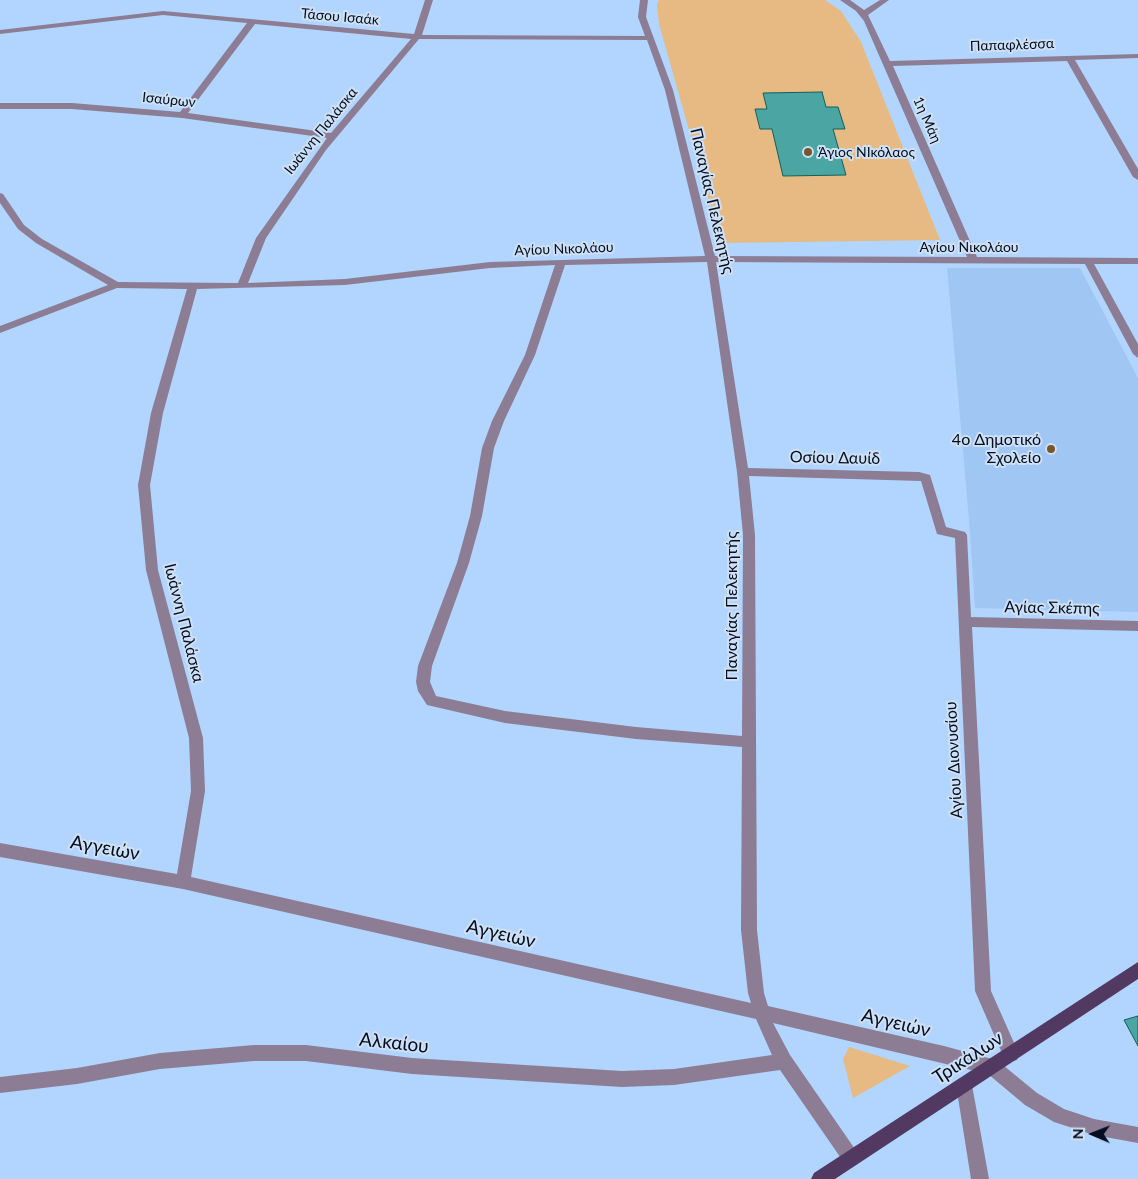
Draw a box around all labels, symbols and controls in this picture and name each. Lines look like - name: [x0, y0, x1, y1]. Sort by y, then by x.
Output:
- street label: Τάσου Ισαάκ: [300, 5, 380, 29]
- street label: Παπαφλέσσα: [970, 35, 1054, 55]
- street label: Ιωάννη Παλάσκα: [281, 84, 361, 178]
- street label: Ισαύρων: [141, 89, 197, 111]
- street label: 1η Μάη: [909, 94, 945, 146]
- street label: Παναγίας Πελεκητής: [686, 126, 738, 276]
- place label: Άγιος ΝΙκόλαος: [818, 144, 915, 160]
- marker: Άγιος ΝΙκόλαος: [802, 146, 814, 158]
- street label: Αγίου Νικολάου: [514, 239, 614, 259]
- street label: Αγίου Νικολάου: [919, 239, 1019, 255]
- place label: 4ο Δημοτικό Σχολείο: [952, 430, 1041, 468]
- marker: 4ο Δημοτικό Σχολείο: [1045, 443, 1057, 455]
- street label: Οσίου Δαυίδ: [790, 448, 880, 468]
- street label: Παναγίας Πελεκητής: [722, 531, 742, 681]
- street label: Ιωάννη Παλάσκα: [160, 562, 208, 684]
- street label: Αγίας Σκέπης: [1004, 598, 1100, 618]
- street label: Αγίου Διονυσίου: [941, 701, 967, 819]
- street label: Αγγειών: [69, 831, 141, 865]
- street label: Αγγειών: [464, 915, 538, 953]
- street label: Αγγειών: [859, 1004, 933, 1042]
- street label: Τρικάλων: [929, 1027, 1007, 1089]
- street label: Αλκαίου: [358, 1028, 430, 1058]
- north arrow: [1068, 1109, 1118, 1159]
- text: N: [1069, 1128, 1086, 1139]

